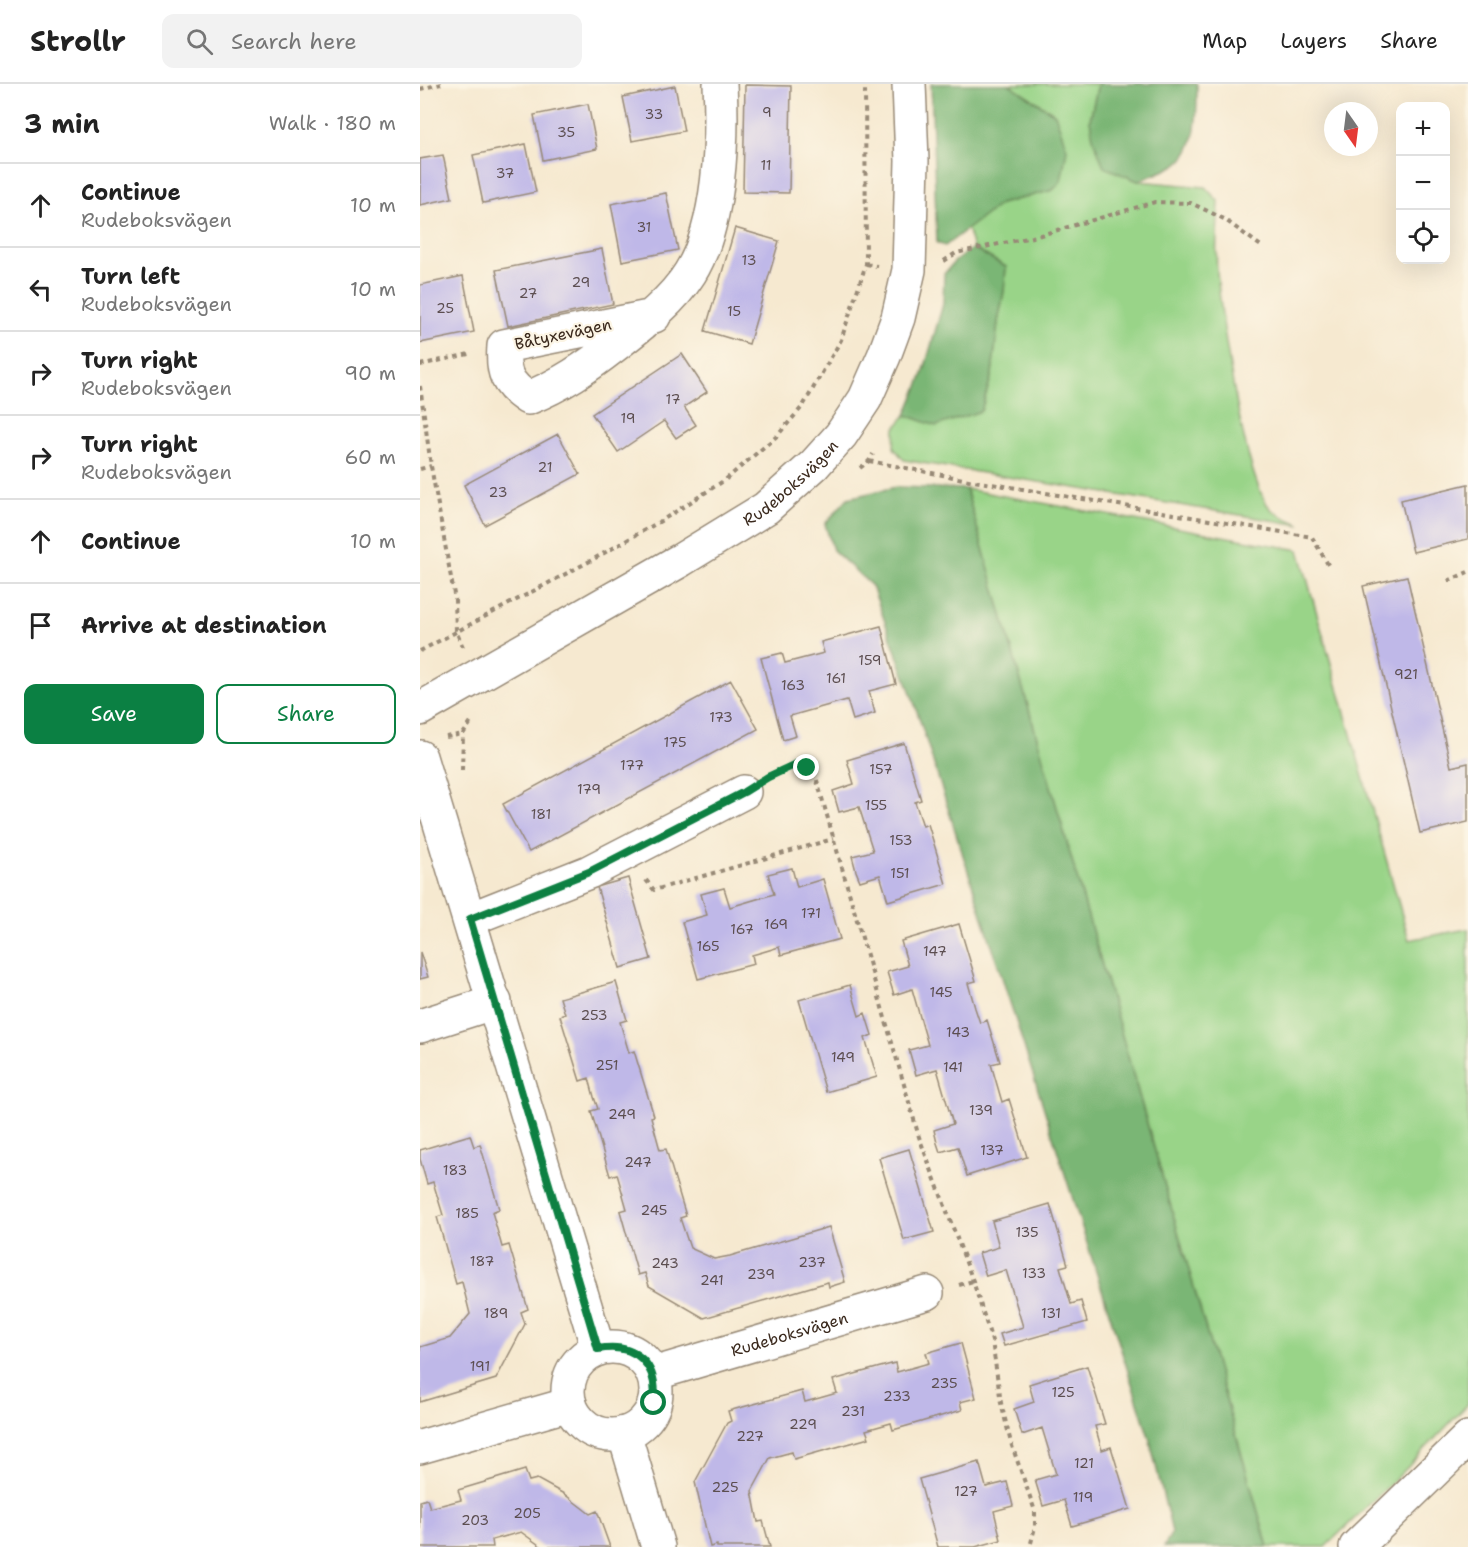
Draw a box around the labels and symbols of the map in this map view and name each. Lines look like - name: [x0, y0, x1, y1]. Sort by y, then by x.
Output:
- north arrow: [1324, 102, 1378, 156]
- house number: 9: [762, 103, 772, 121]
- house number: 33: [645, 105, 663, 123]
- house number: 35: [557, 123, 575, 141]
- house number: 11: [760, 156, 772, 174]
- house number: 37: [496, 164, 514, 182]
- house number: 31: [637, 218, 651, 236]
- house number: 13: [742, 251, 756, 269]
- house number: 29: [572, 273, 590, 291]
- house number: 27: [519, 284, 537, 302]
- house number: 25: [436, 299, 454, 317]
- house number: 15: [727, 302, 741, 320]
- street label: Båtyxevägen: [513, 313, 614, 355]
- house number: 17: [666, 390, 680, 408]
- house number: 19: [620, 409, 636, 427]
- street label: Rudeboksvägen: [739, 435, 843, 530]
- house number: 21: [538, 458, 552, 476]
- house number: 23: [489, 483, 507, 501]
- house number: 159: [858, 651, 882, 669]
- house number: 921: [1394, 665, 1418, 683]
- house number: 161: [826, 669, 846, 687]
- house number: 163: [781, 676, 805, 694]
- house number: 173: [709, 708, 733, 726]
- house number: 175: [664, 733, 687, 751]
- route end: [793, 754, 819, 780]
- house number: 177: [620, 756, 644, 774]
- house number: 157: [869, 760, 893, 778]
- house number: 179: [577, 780, 601, 798]
- house number: 155: [865, 796, 887, 814]
- house number: 181: [531, 805, 551, 823]
- house number: 153: [889, 831, 913, 849]
- house number: 151: [890, 864, 910, 882]
- house number: 171: [801, 904, 821, 922]
- house number: 169: [764, 915, 788, 933]
- house number: 167: [730, 920, 754, 938]
- house number: 165: [696, 937, 720, 955]
- house number: 147: [923, 942, 947, 960]
- house number: 145: [929, 983, 953, 1001]
- house number: 253: [580, 1006, 608, 1024]
- house number: 143: [946, 1023, 970, 1041]
- house number: 149: [831, 1048, 855, 1066]
- house number: 251: [595, 1056, 619, 1074]
- house number: 141: [943, 1058, 963, 1076]
- house number: 139: [969, 1101, 993, 1119]
- house number: 249: [608, 1105, 636, 1123]
- house number: 137: [980, 1141, 1004, 1159]
- house number: 247: [624, 1153, 652, 1171]
- house number: 183: [443, 1161, 467, 1179]
- house number: 245: [641, 1201, 667, 1219]
- house number: 185: [455, 1204, 479, 1222]
- house number: 135: [1015, 1223, 1039, 1241]
- house number: 187: [470, 1252, 494, 1270]
- house number: 237: [798, 1253, 826, 1271]
- house number: 243: [651, 1254, 679, 1272]
- house number: 133: [1022, 1264, 1046, 1282]
- house number: 239: [747, 1265, 775, 1283]
- house number: 241: [700, 1271, 724, 1289]
- house number: 189: [484, 1304, 508, 1322]
- house number: 131: [1041, 1304, 1061, 1322]
- street label: Rudeboksvägen: [728, 1306, 850, 1361]
- house number: 191: [470, 1357, 490, 1375]
- house number: 235: [930, 1374, 958, 1392]
- house number: 125: [1051, 1383, 1075, 1401]
- house number: 233: [883, 1387, 911, 1405]
- route start: [640, 1389, 666, 1415]
- house number: 231: [841, 1402, 865, 1420]
- house number: 229: [789, 1415, 817, 1433]
- house number: 227: [736, 1427, 764, 1445]
- house number: 121: [1074, 1454, 1094, 1472]
- house number: 225: [711, 1478, 739, 1496]
- house number: 127: [954, 1482, 978, 1500]
- house number: 119: [1073, 1488, 1093, 1506]
- house number: 205: [513, 1504, 541, 1522]
- house number: 203: [461, 1511, 489, 1529]

